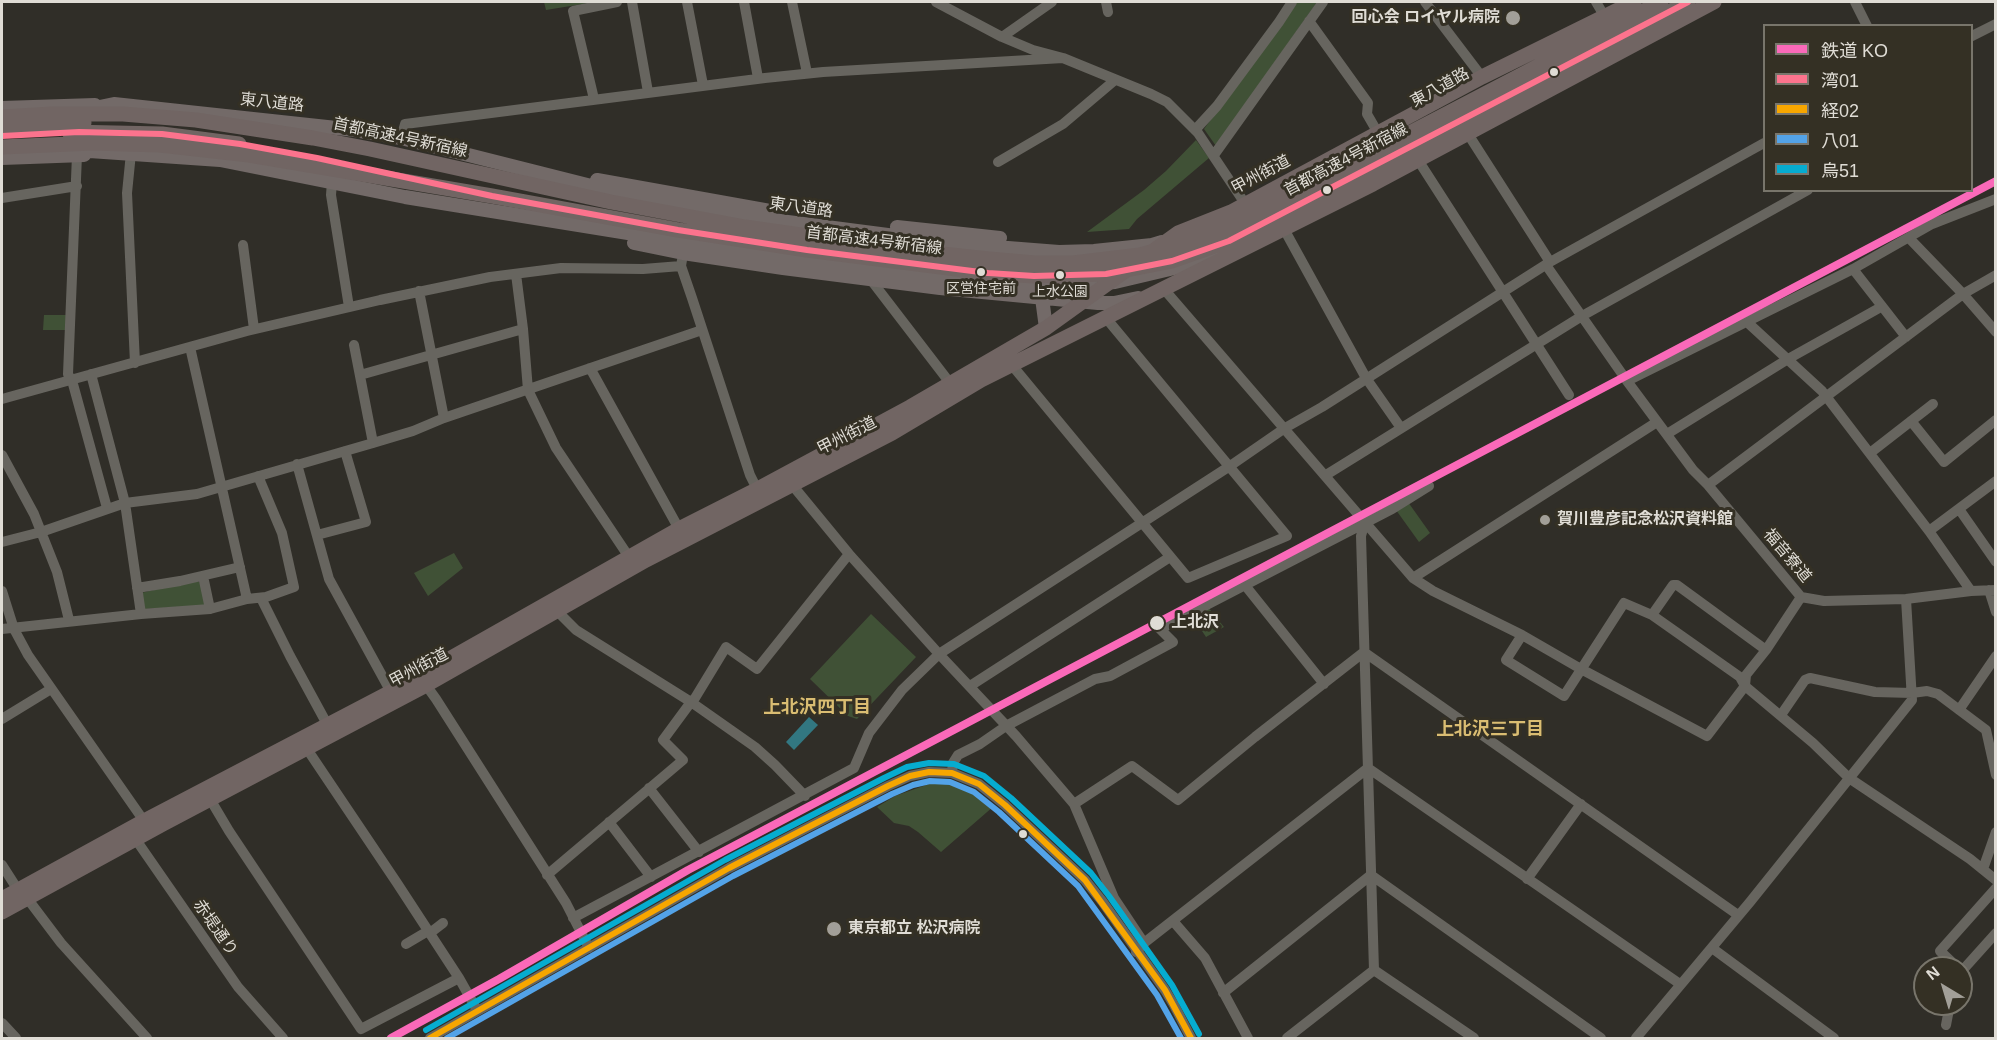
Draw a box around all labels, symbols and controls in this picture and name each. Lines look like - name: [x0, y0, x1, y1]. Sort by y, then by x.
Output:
- place label: 回心会 ロイヤル病院: [1352, 8, 1500, 28]
- marker: 回心会 ロイヤル病院: [1504, 9, 1522, 27]
- legend: [1763, 24, 1973, 192]
- text: 鉄道 KO: [1821, 41, 1888, 61]
- street label: 東八道路: [1407, 64, 1473, 112]
- unlabelled marker: [1548, 66, 1560, 78]
- text: 湾01: [1821, 71, 1859, 91]
- street label: 東八道路: [239, 90, 305, 116]
- text: 経02: [1821, 101, 1859, 121]
- street label: 首都高速4号新宿線: [331, 114, 469, 162]
- street label: 首都高速4号新宿線: [1281, 119, 1411, 201]
- text: 八01: [1821, 131, 1859, 151]
- street label: 甲州街道: [1228, 152, 1294, 198]
- text: 烏51: [1821, 161, 1859, 181]
- unlabelled marker: [1321, 184, 1333, 196]
- street label: 東八道路: [768, 194, 834, 222]
- street label: 首都高速4号新宿線: [805, 223, 943, 259]
- marker: 区営住宅前: [975, 266, 987, 278]
- marker: 上水公園: [1054, 269, 1066, 281]
- place label: 区営住宅前: [946, 281, 1016, 297]
- place label: 上水公園: [1032, 284, 1088, 300]
- street label: 甲州街道: [814, 413, 880, 459]
- place label: 賀川豊彦記念松沢資料館: [1557, 510, 1733, 530]
- marker: 賀川豊彦記念松沢資料館: [1538, 513, 1552, 527]
- street label: 福音寮道: [1759, 525, 1815, 587]
- place label: 上北沢: [1171, 613, 1219, 633]
- marker: 上北沢: [1148, 614, 1166, 632]
- street label: 甲州街道: [386, 645, 452, 691]
- district label: 上北沢四丁目: [763, 697, 871, 719]
- district label: 上北沢三丁目: [1436, 719, 1544, 741]
- unlabelled marker: [1017, 828, 1029, 840]
- street label: 赤堤通り: [189, 896, 241, 960]
- place label: 東京都立 松沢病院: [848, 919, 980, 939]
- marker: 東京都立 松沢病院: [825, 920, 843, 938]
- north arrow: [1913, 956, 1973, 1016]
- text: N: [1923, 963, 1943, 983]

